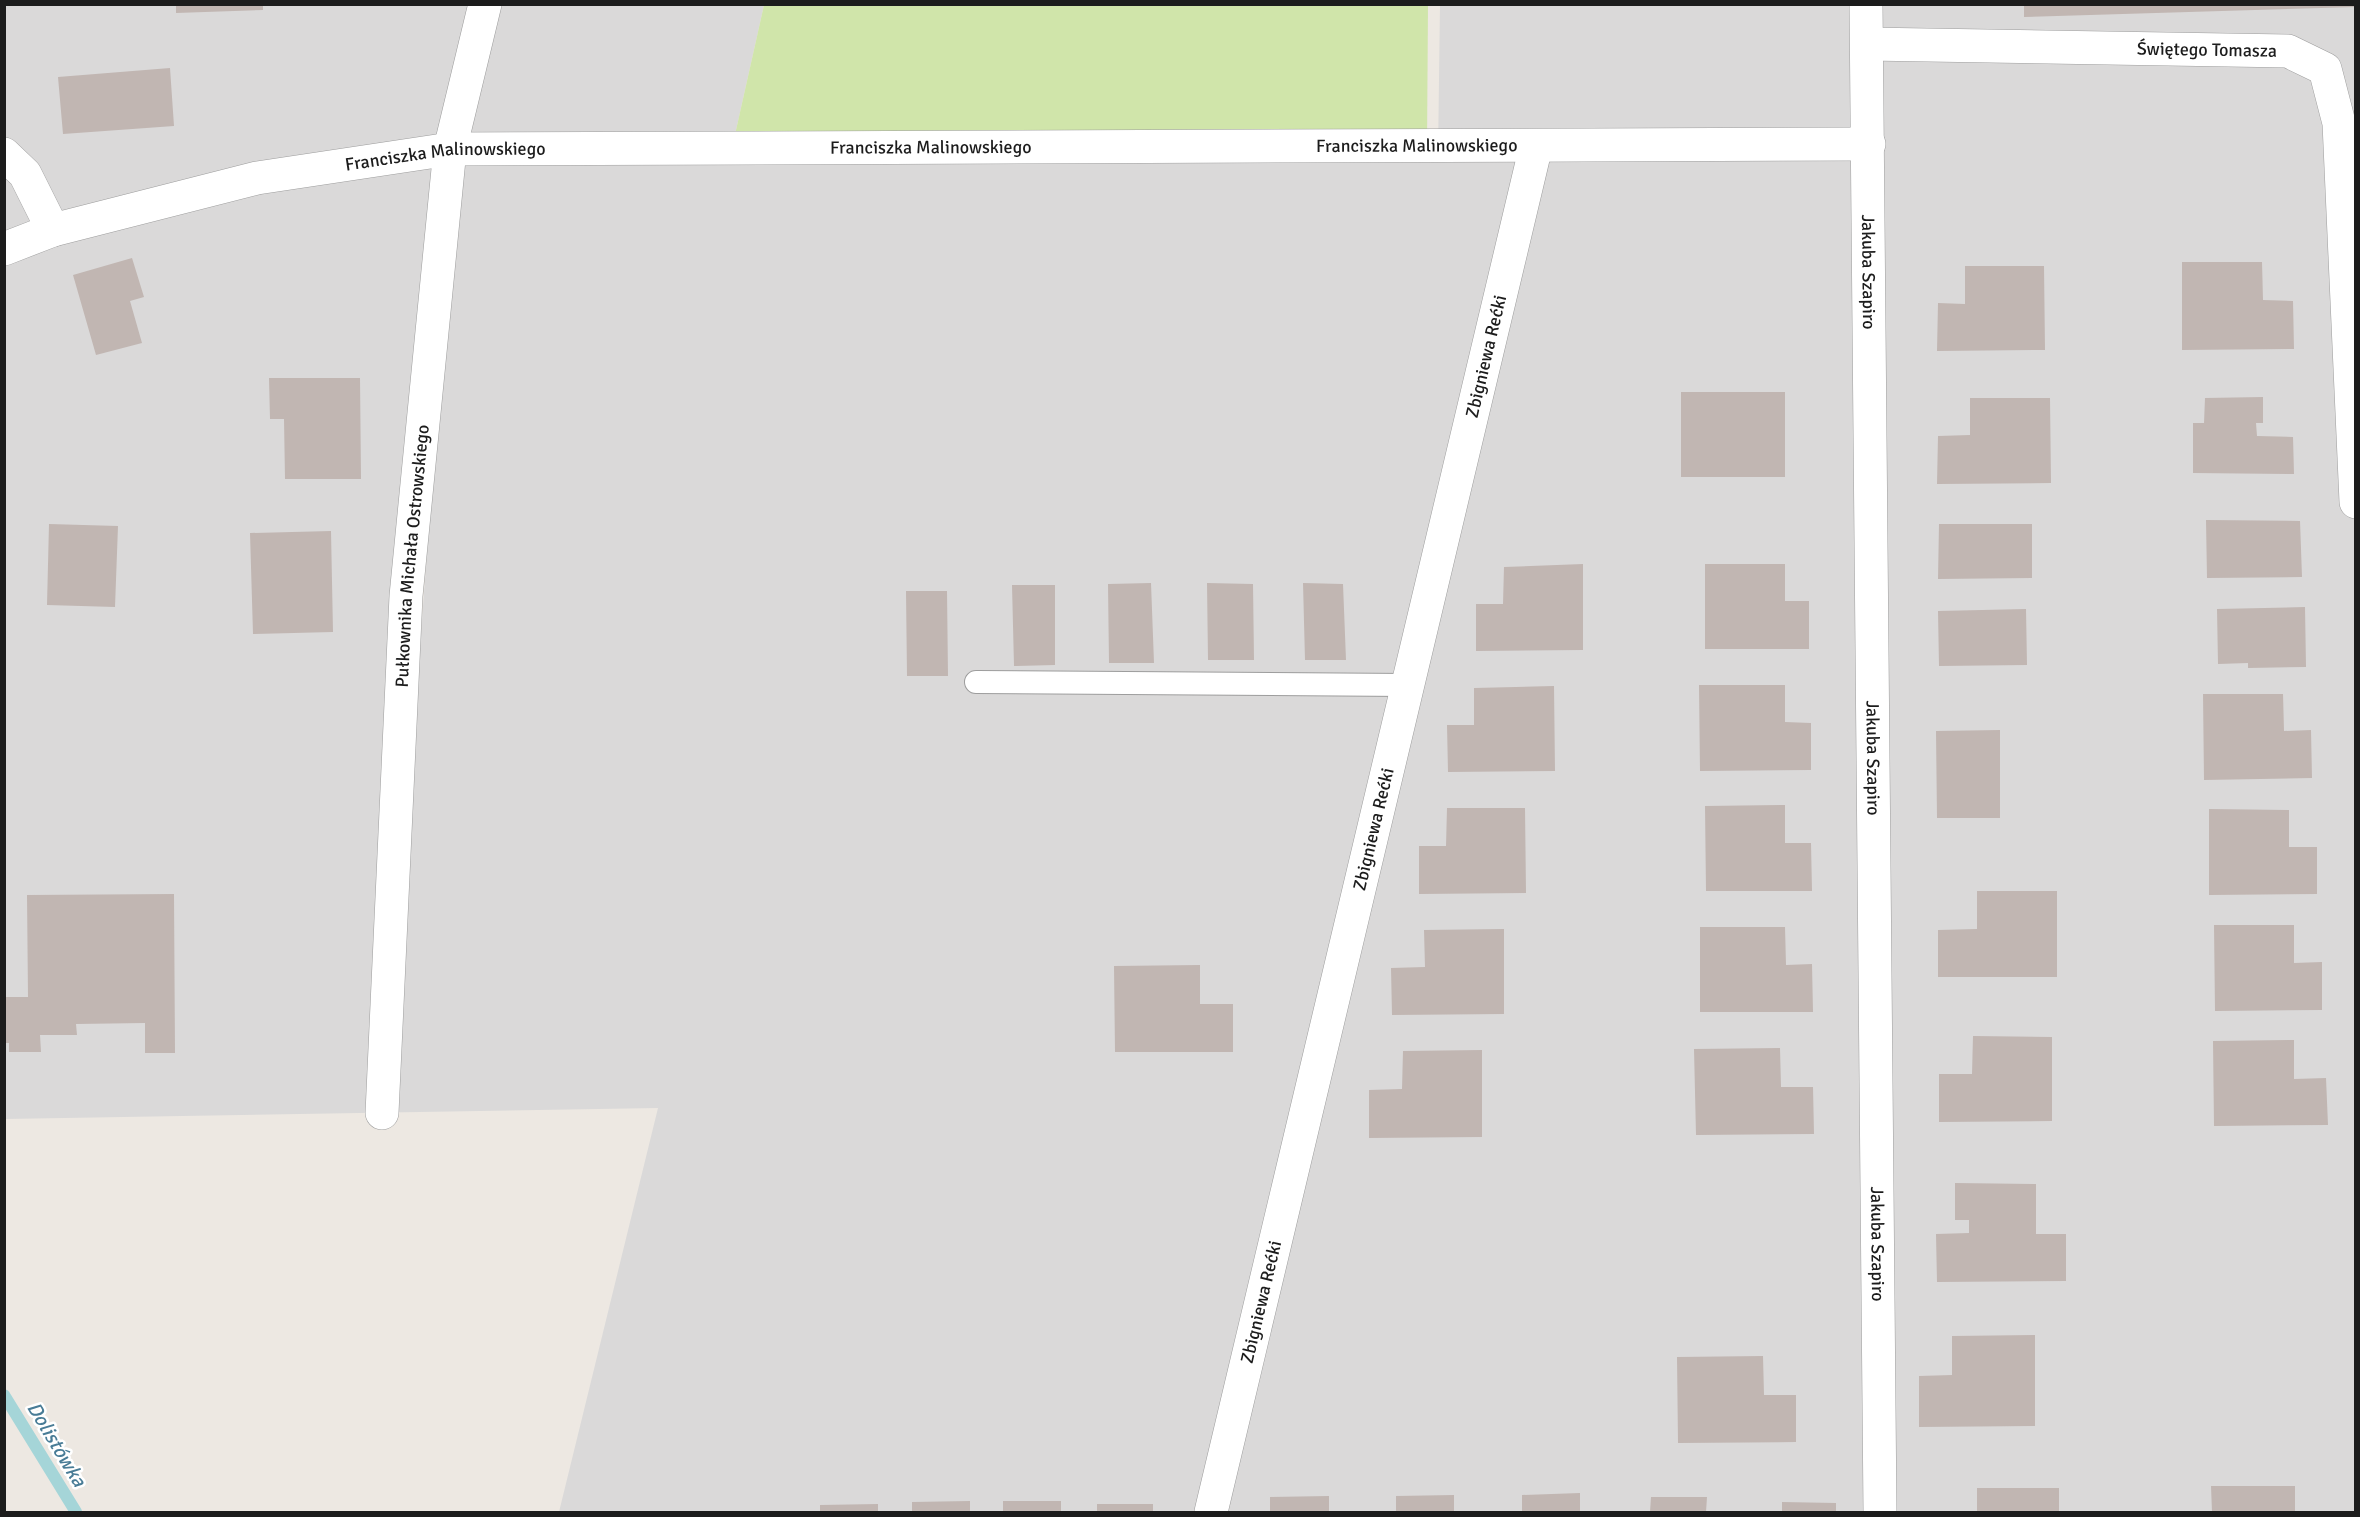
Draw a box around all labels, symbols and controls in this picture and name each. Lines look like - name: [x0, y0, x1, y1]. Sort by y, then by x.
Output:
- street label: Świętego Tomasza: [2137, 37, 2277, 62]
- street label: Franciszka Malinowskiego: [1316, 134, 1518, 157]
- street label: Franciszka Malinowskiego: [830, 136, 1032, 159]
- street label: Franciszka Malinowskiego: [344, 138, 546, 176]
- street label: Jakuba Szapiro: [1857, 214, 1880, 330]
- street label: Zbigniewa Rećki: [1461, 293, 1511, 420]
- street label: Pułkownika Michała Ostrowskiego: [391, 423, 434, 688]
- street label: Jakuba Szapiro: [1861, 700, 1885, 816]
- street label: Zbigniewa Rećki: [1348, 766, 1399, 893]
- street label: Jakuba Szapiro: [1866, 1186, 1889, 1302]
- street label: Zbigniewa Rećki: [1236, 1238, 1286, 1365]
- water label: Dolistówka: [21, 1397, 92, 1492]

